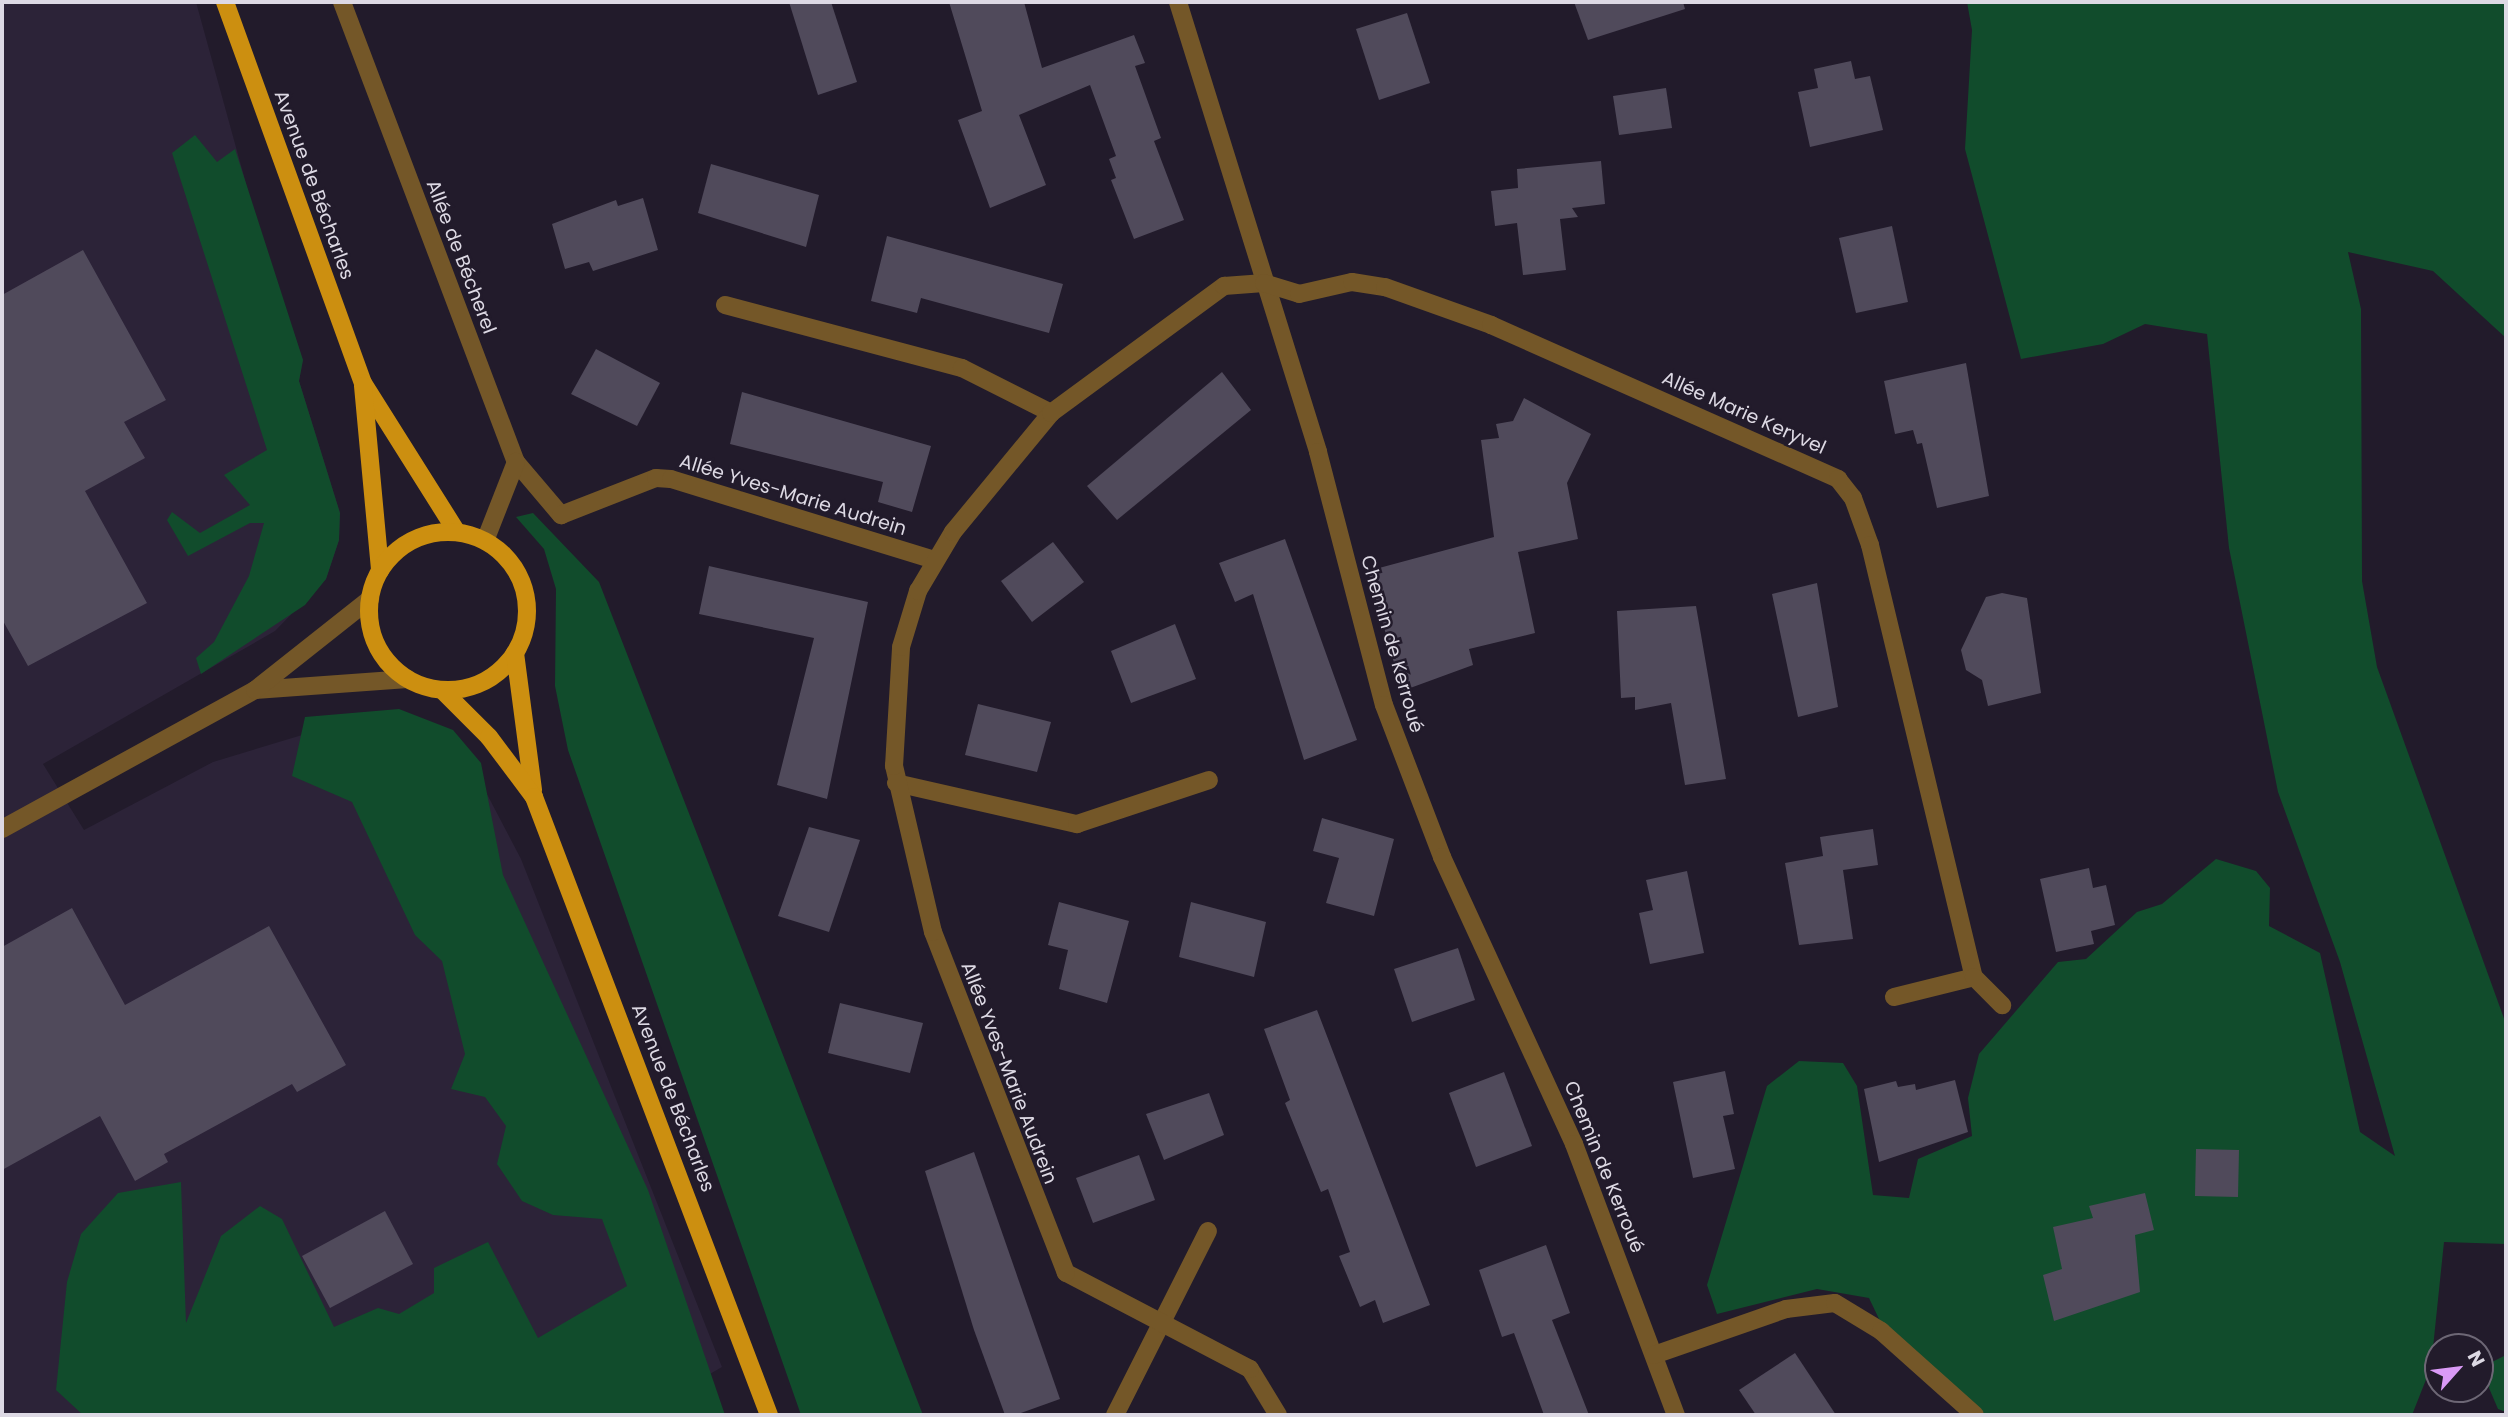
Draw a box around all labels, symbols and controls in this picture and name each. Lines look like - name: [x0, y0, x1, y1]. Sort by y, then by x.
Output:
- street label: Avenue de Bécharles: [269, 87, 359, 283]
- street label: Allée de Bécherel: [421, 177, 501, 337]
- street label: Allée Marie Keryvel: [1659, 367, 1829, 459]
- street label: Allée Yves-Marie Audrein: [677, 450, 909, 540]
- street label: Chemin de Kerroué: [1356, 553, 1428, 735]
- street label: Allée Yves-Marie Audrein: [956, 959, 1062, 1187]
- street label: Avenue de Bécharles: [627, 1001, 719, 1195]
- street label: Chemin de Kerroué: [1559, 1078, 1649, 1256]
- north arrow: [2424, 1333, 2494, 1403]
- text: N: [2461, 1346, 2491, 1371]

